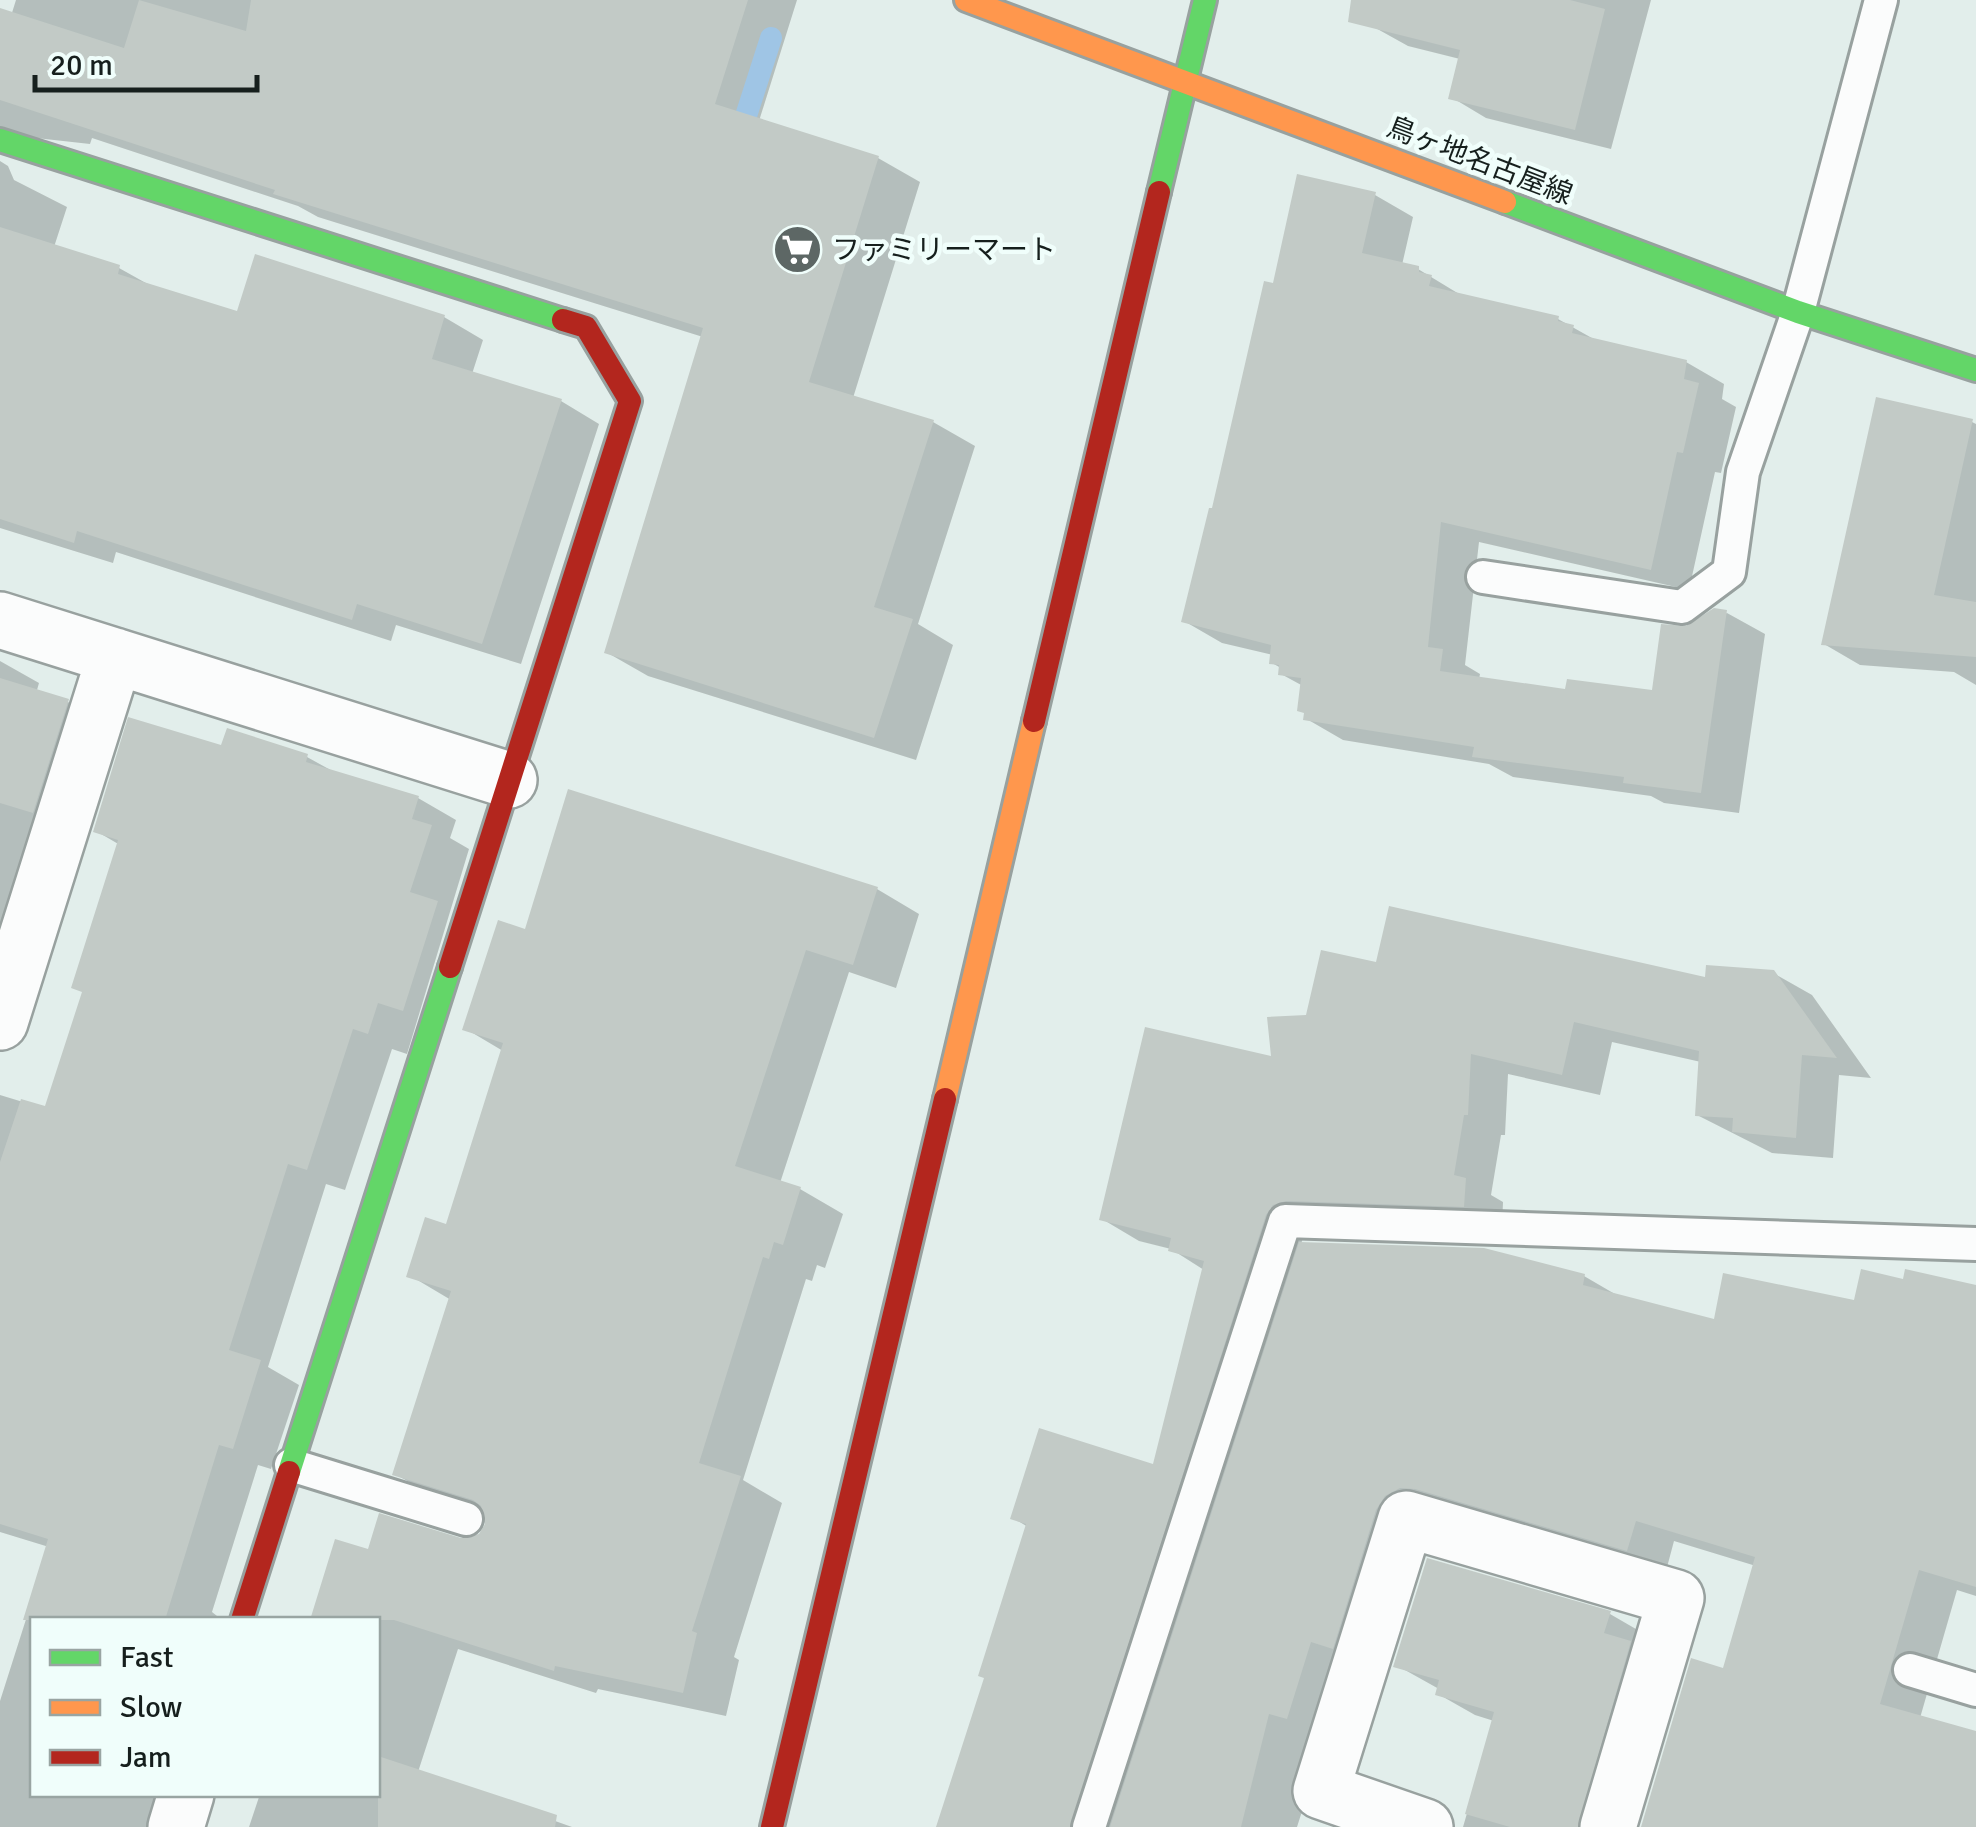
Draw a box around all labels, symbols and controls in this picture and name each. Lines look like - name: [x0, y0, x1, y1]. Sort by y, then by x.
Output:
- scale bar: [35, 30, 258, 92]
- text: 20 m: [50, 47, 113, 84]
- street label: 鳥ヶ地名古屋線: [1382, 110, 1577, 212]
- supermarket icon: ファミリーマート: [771, 223, 823, 275]
- place label: ファミリーマート: [832, 233, 1056, 267]
- legend: [30, 1617, 380, 1797]
- text: Fast: [120, 1639, 173, 1676]
- text: Slow: [120, 1689, 182, 1726]
- text: Jam: [120, 1739, 172, 1776]

